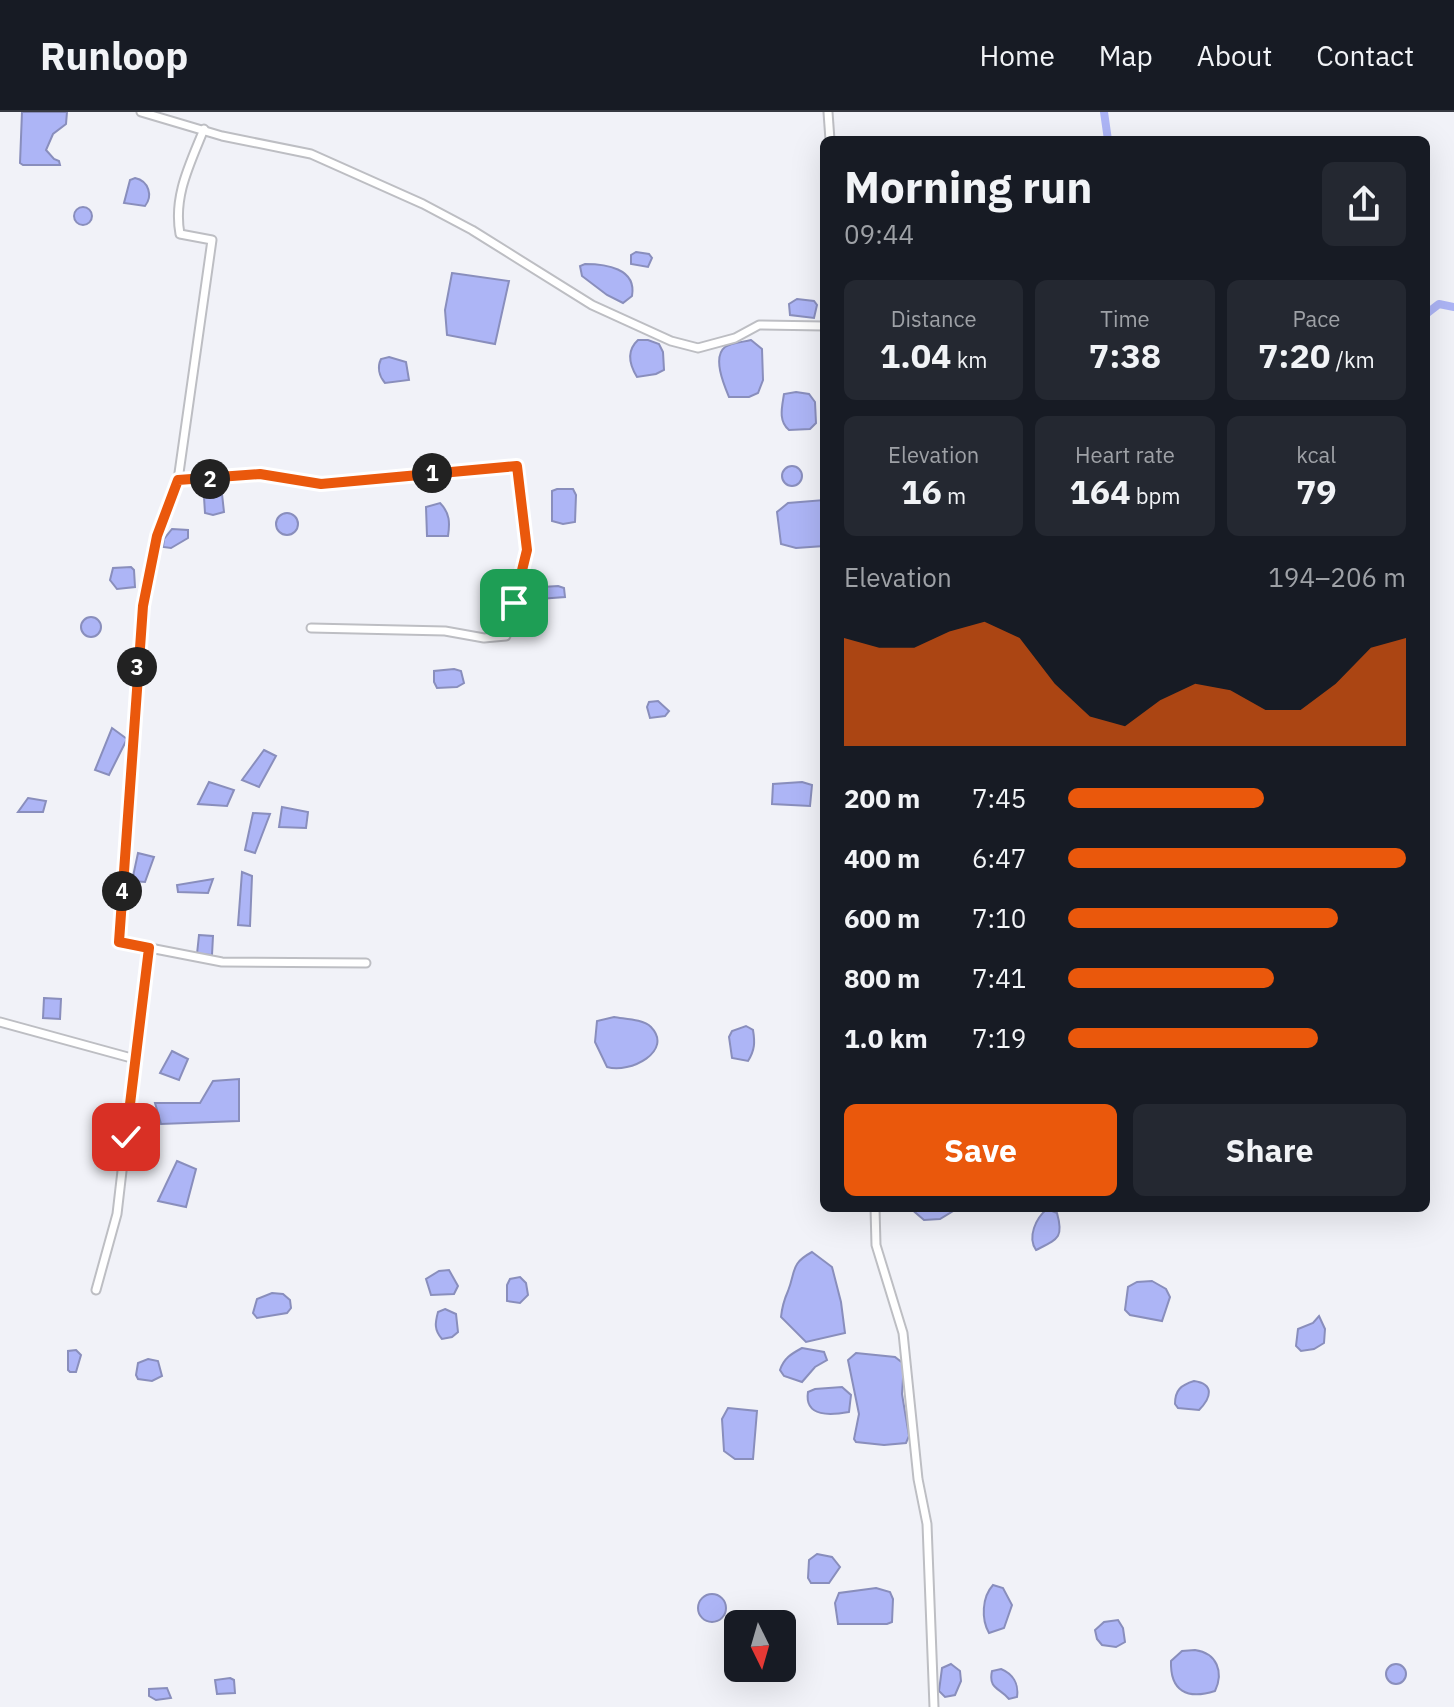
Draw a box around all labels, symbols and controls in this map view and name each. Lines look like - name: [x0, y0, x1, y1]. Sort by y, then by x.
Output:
- text: Runloop: [40, 31, 188, 80]
- text: Home: [979, 37, 1055, 74]
- text: Map: [1099, 37, 1153, 74]
- text: About: [1197, 37, 1272, 74]
- text: Contact: [1316, 37, 1414, 74]
- text: Morning run: [844, 158, 1093, 215]
- button: share: [1322, 162, 1406, 246]
- text: 09:44: [844, 217, 914, 251]
- text: Distance: [891, 304, 977, 333]
- text: Time: [1100, 304, 1150, 333]
- text: Pace: [1292, 304, 1340, 333]
- text: 1.04: [880, 333, 952, 377]
- text: 7:38: [1089, 333, 1161, 377]
- text: 7:20: [1258, 333, 1330, 377]
- text: km: [952, 345, 988, 374]
- text: /km: [1330, 345, 1375, 374]
- text: Elevation: [888, 440, 979, 469]
- text: Heart rate: [1075, 440, 1175, 469]
- text: kcal: [1296, 440, 1336, 469]
- pin: 1: [412, 453, 452, 493]
- text: 1: [425, 458, 439, 487]
- pin: 2: [190, 459, 230, 499]
- text: 2: [203, 464, 217, 493]
- text: 16: [901, 469, 942, 513]
- text: 164: [1069, 469, 1131, 513]
- text: 79: [1296, 469, 1337, 513]
- text: m: [942, 481, 966, 510]
- text: bpm: [1131, 481, 1181, 510]
- text: Elevation: [844, 560, 952, 594]
- text: 194–206 m: [1268, 560, 1406, 594]
- pin: [480, 569, 548, 637]
- icon: arrive: [492, 581, 536, 625]
- pin: 3: [117, 647, 157, 687]
- text: 3: [130, 652, 144, 681]
- text: 200 m: [844, 781, 920, 815]
- text: 7:45: [972, 781, 1026, 815]
- text: 400 m: [844, 841, 920, 875]
- text: 6:47: [972, 841, 1026, 875]
- pin: 4: [102, 871, 142, 911]
- text: 4: [115, 876, 129, 905]
- text: 600 m: [844, 901, 920, 935]
- text: 7:10: [972, 901, 1026, 935]
- text: 800 m: [844, 961, 920, 995]
- text: 7:41: [972, 961, 1026, 995]
- text: 1.0 km: [844, 1021, 928, 1055]
- text: 7:19: [972, 1021, 1026, 1055]
- pin: [92, 1103, 160, 1171]
- button: Save: [844, 1104, 1117, 1196]
- button: Share: [1133, 1104, 1406, 1196]
- icon: check: [104, 1115, 148, 1159]
- north arrow: [724, 1610, 796, 1682]
- map controls: [724, 1610, 796, 1682]

